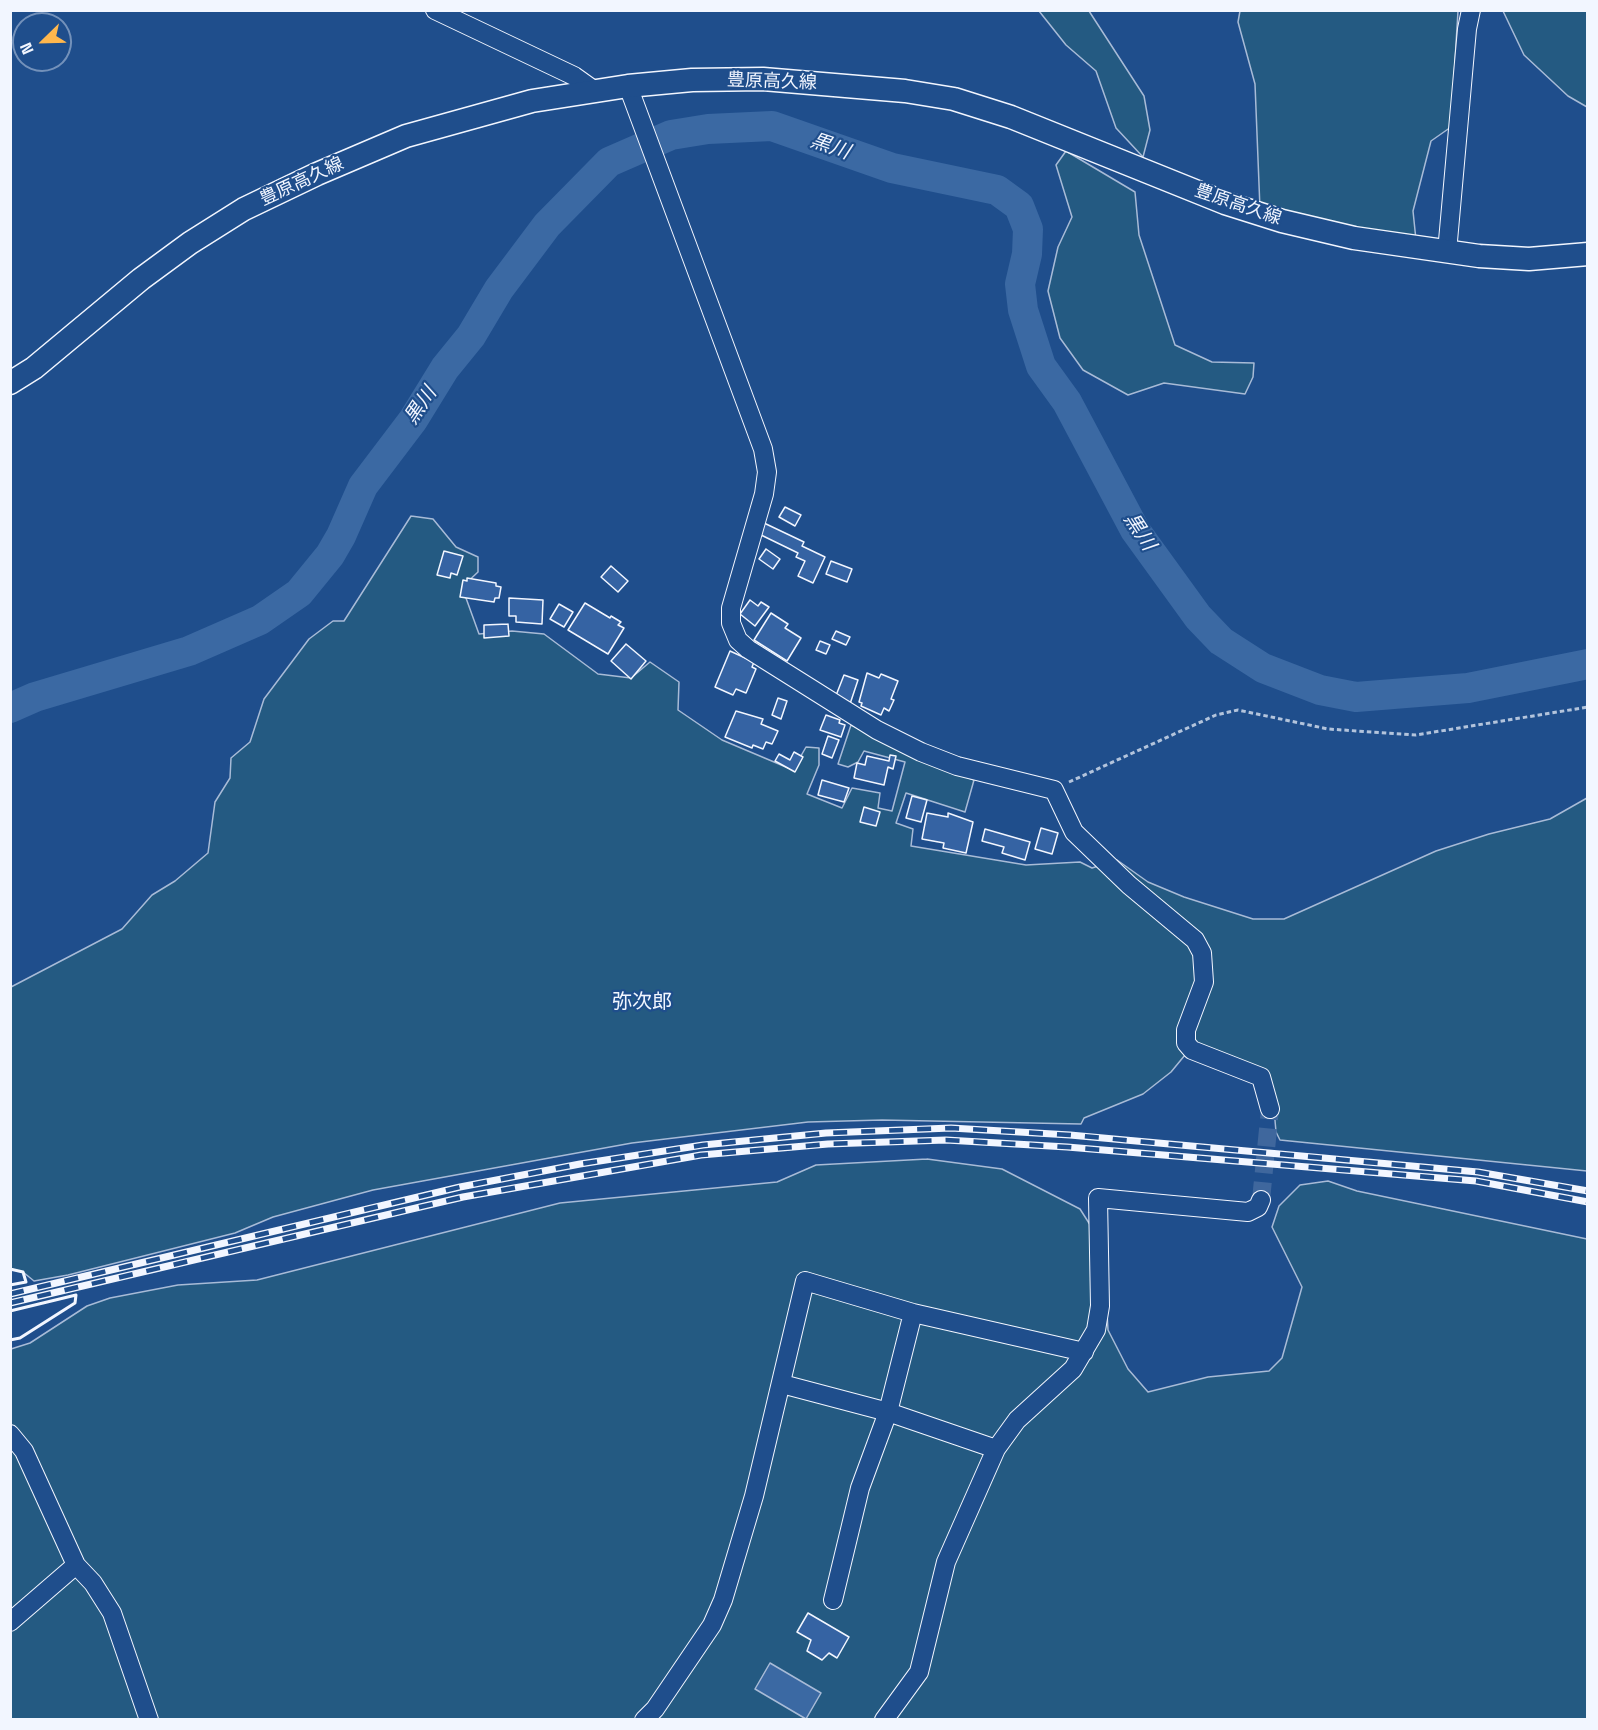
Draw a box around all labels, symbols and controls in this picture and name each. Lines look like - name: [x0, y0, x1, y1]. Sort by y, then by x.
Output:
- north arrow: [12, 12, 72, 72]
- text: N: [15, 39, 39, 57]
- street label: 豊原高久線: [727, 70, 817, 94]
- water label: 黒川: [807, 129, 853, 165]
- street label: 豊原高久線: [257, 153, 347, 211]
- street label: 豊原高久線: [1192, 180, 1284, 230]
- water label: 黒川: [400, 383, 442, 429]
- water label: 黒川: [1118, 509, 1160, 555]
- district label: 弥次郎: [612, 991, 672, 1015]

